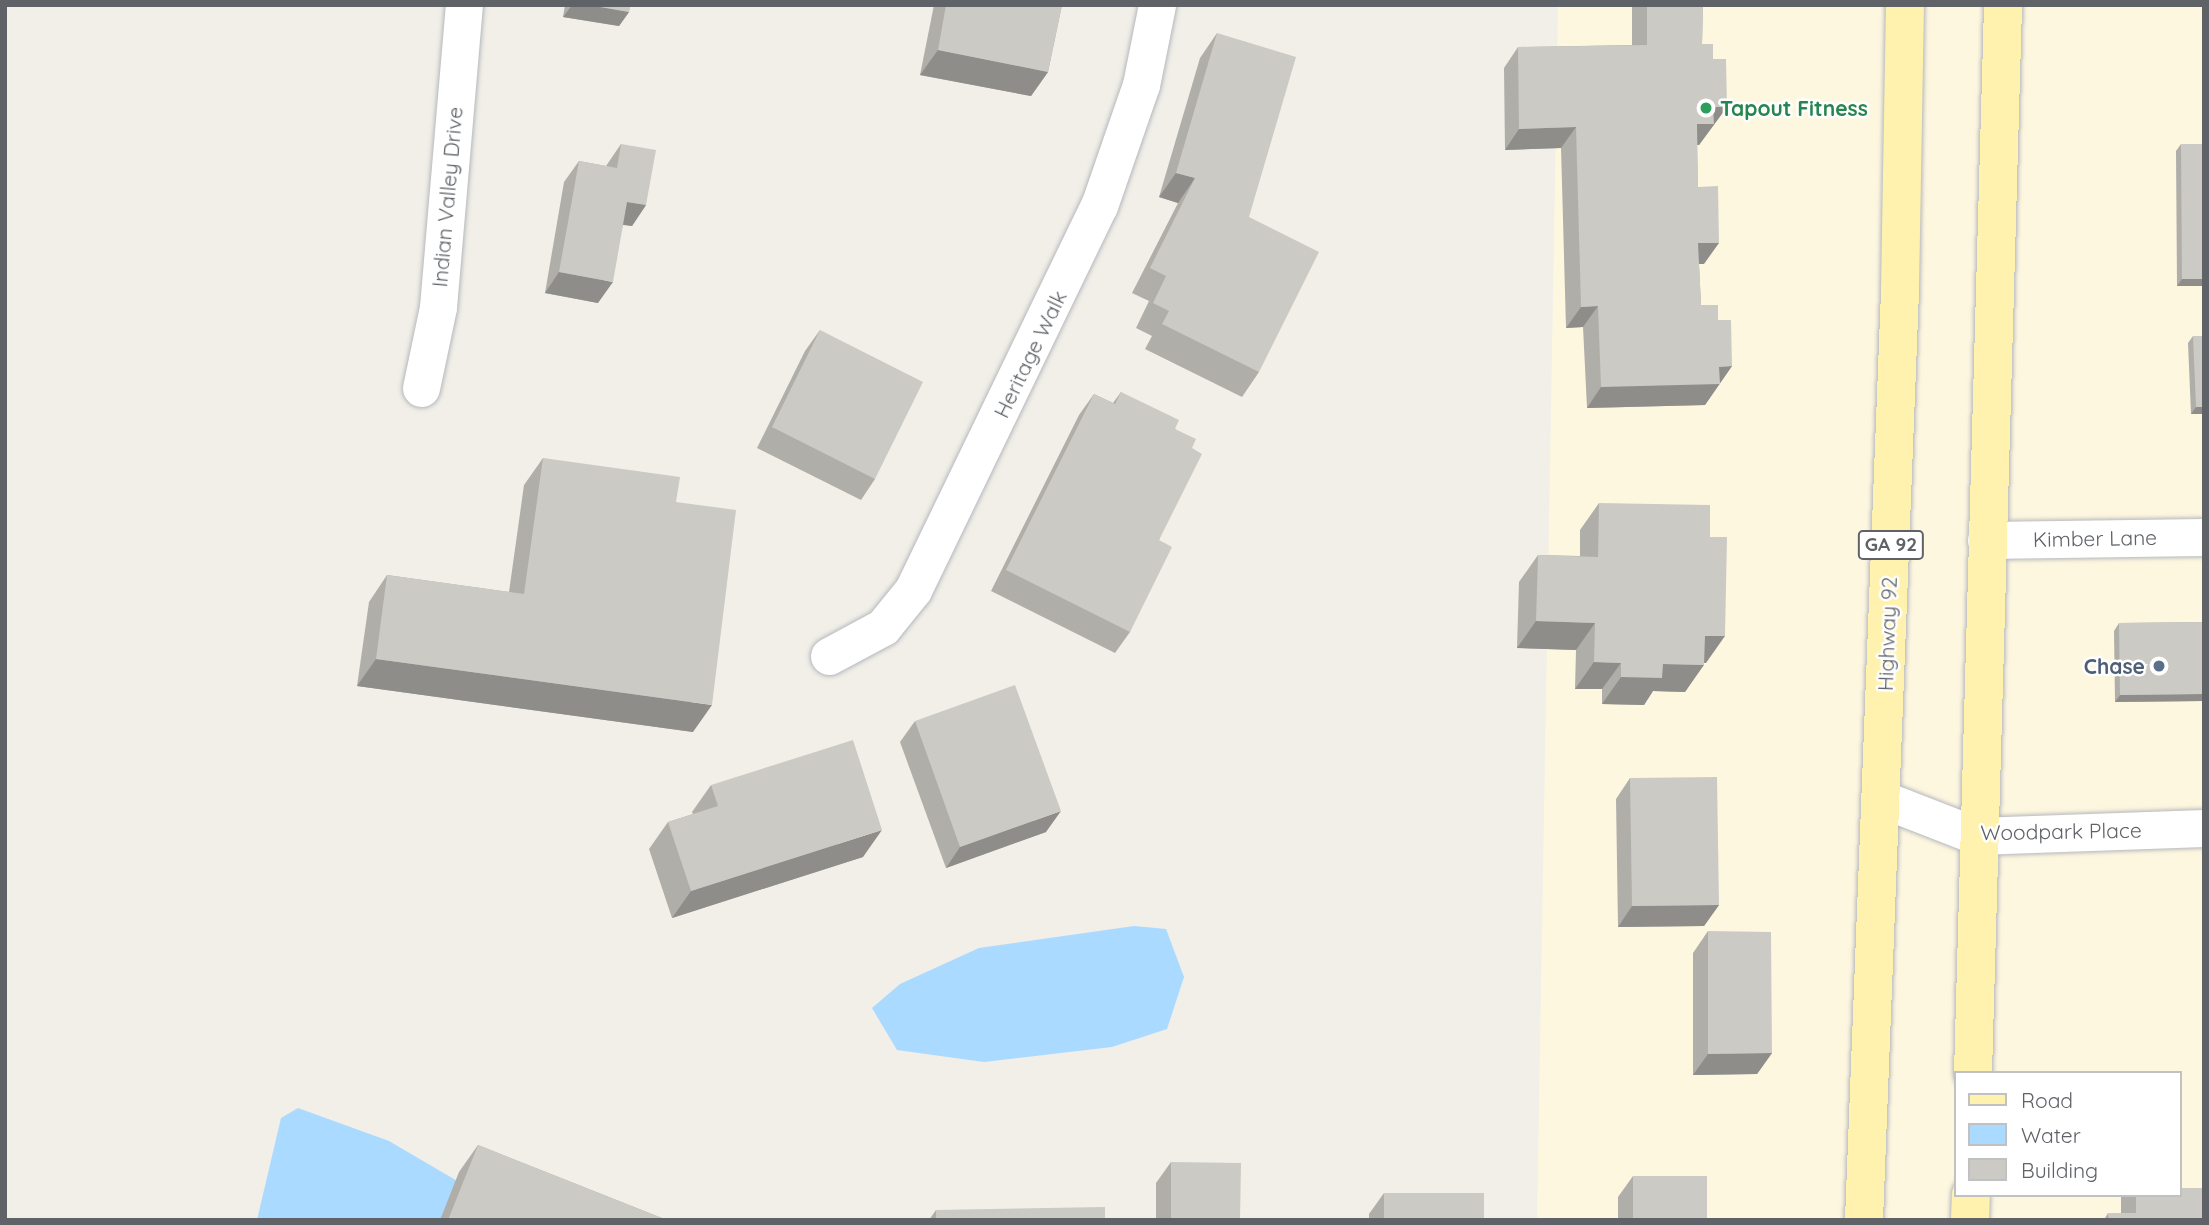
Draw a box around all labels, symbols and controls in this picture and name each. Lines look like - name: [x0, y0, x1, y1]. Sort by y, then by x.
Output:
- place label: Tapout Fitness: [1720, 95, 1868, 121]
- marker: Tapout Fitness: [1698, 100, 1714, 116]
- street label: Indian Valley Drive: [427, 106, 467, 288]
- street label: Heritage Walk: [988, 286, 1072, 422]
- street label: Kimber Lane: [2033, 524, 2157, 552]
- road number: GA 92: [1858, 530, 1924, 560]
- street label: Highway 92: [1872, 576, 1902, 692]
- place label: Chase: [2084, 653, 2145, 679]
- marker: Chase: [2151, 658, 2167, 674]
- street label: Woodpark Place: [1980, 817, 2142, 845]
- legend: [1954, 1071, 2181, 1197]
- text: Road: [2021, 1087, 2073, 1113]
- text: Water: [2021, 1122, 2081, 1148]
- text: Building: [2021, 1157, 2098, 1183]

